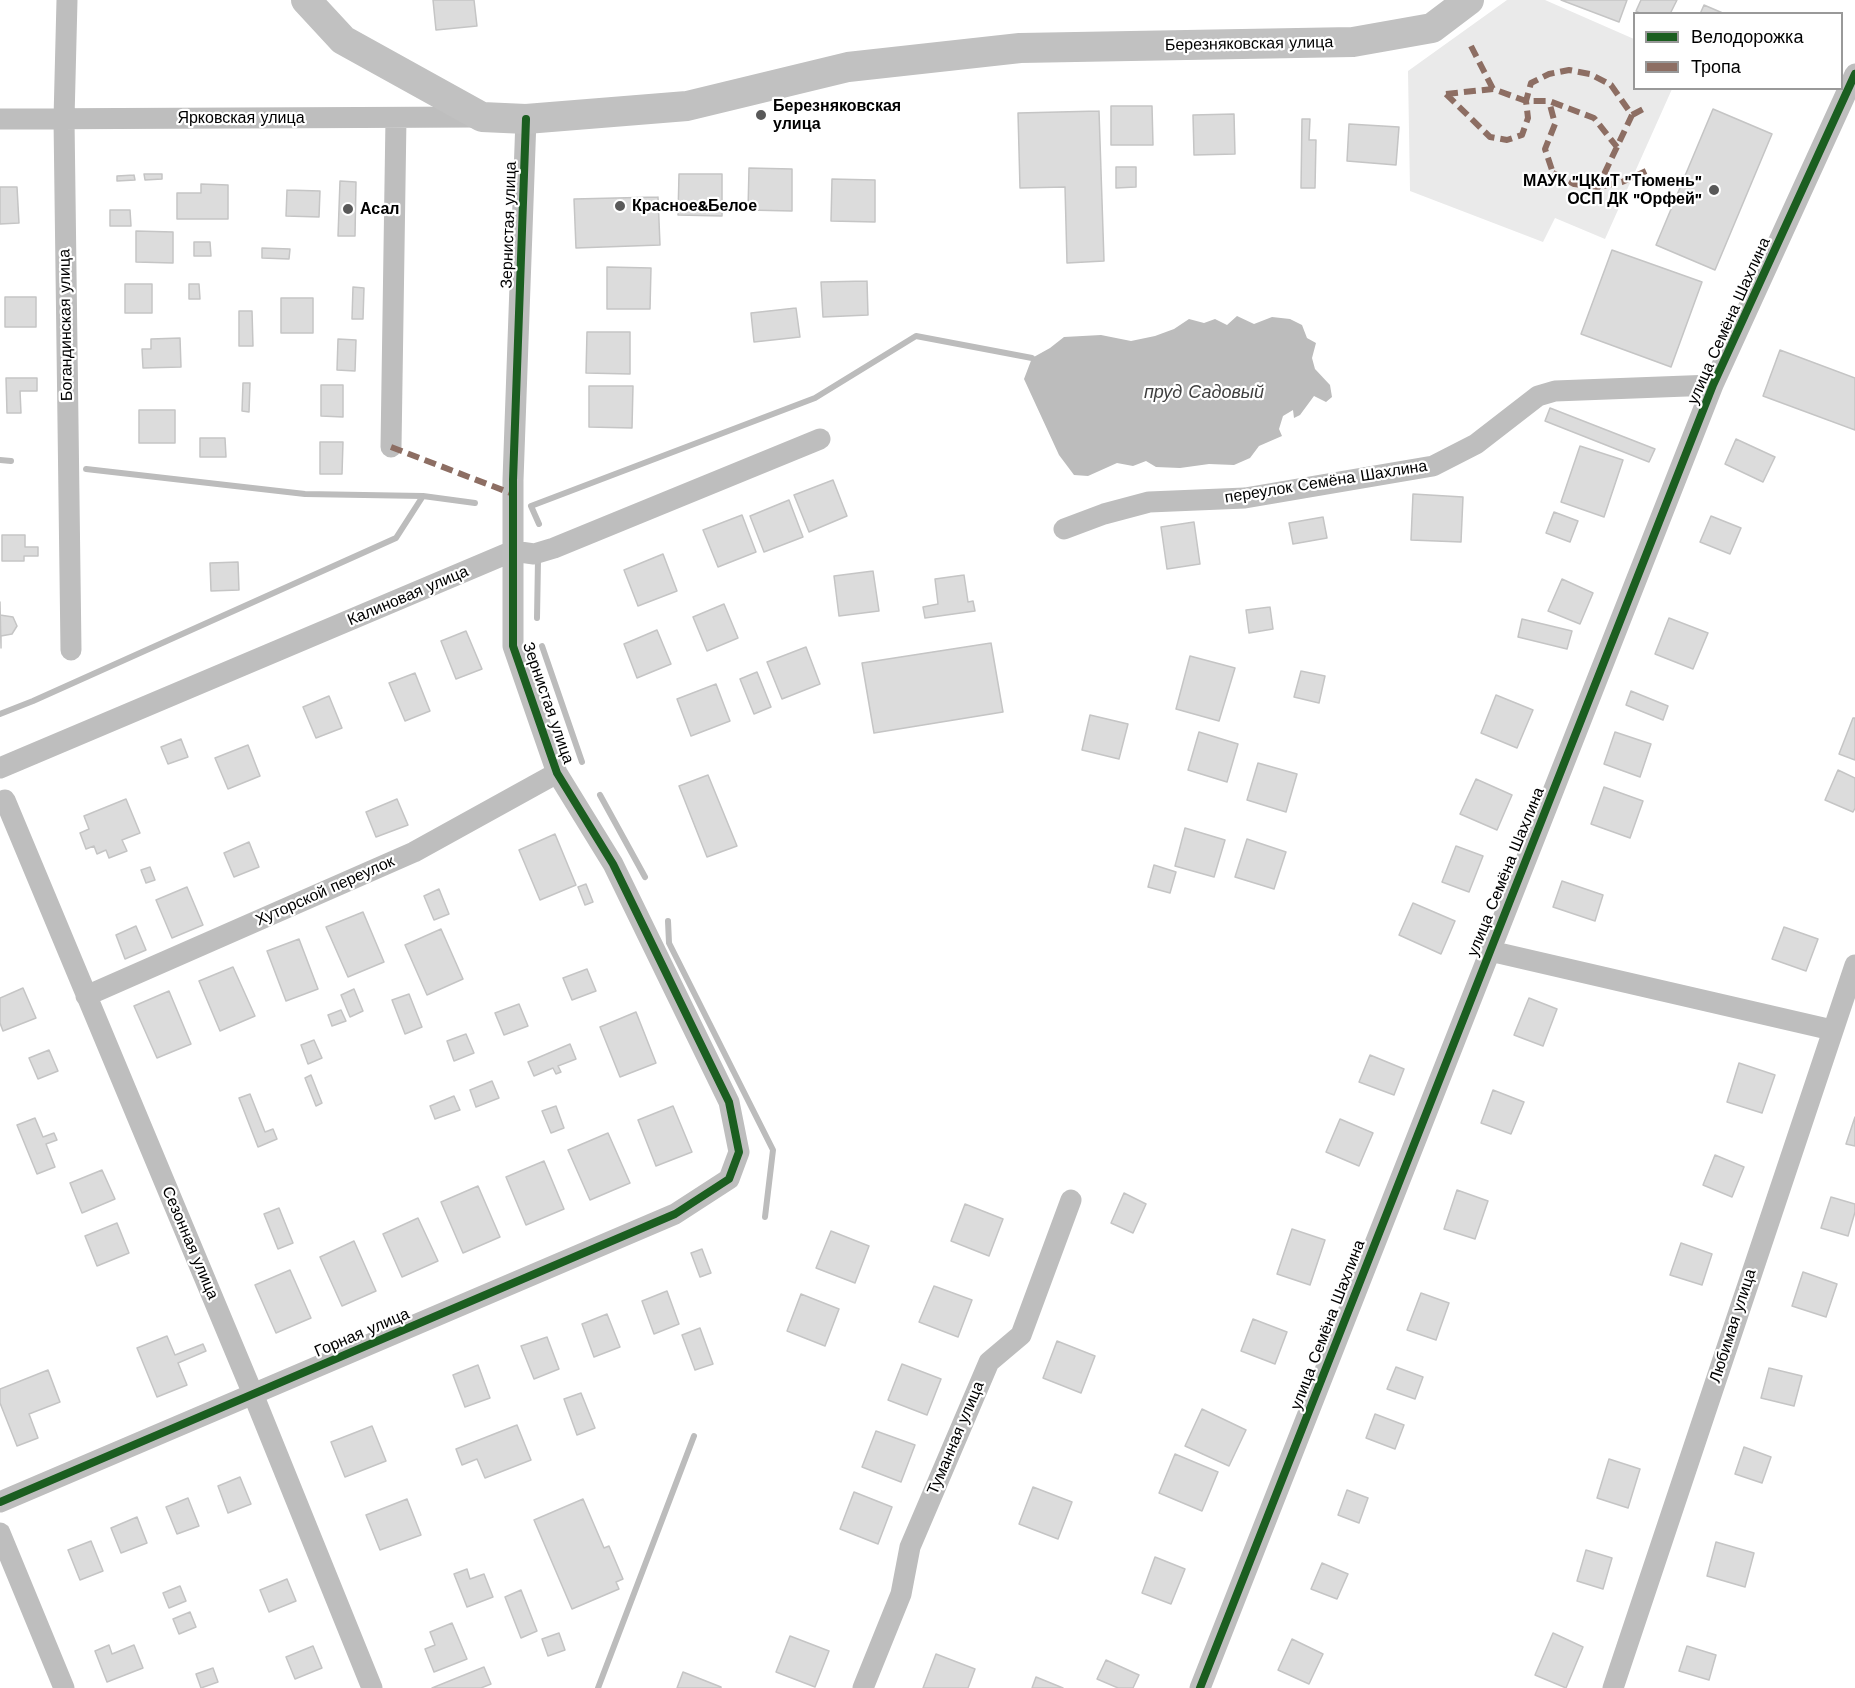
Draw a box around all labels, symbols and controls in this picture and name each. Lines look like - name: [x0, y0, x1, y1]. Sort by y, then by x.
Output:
- legend: [1633, 12, 1843, 90]
- text: Велодорожка: [1691, 26, 1803, 47]
- street label: Березняковская улица: [1165, 33, 1333, 55]
- text: Тропа: [1691, 56, 1741, 77]
- place label: Березняковская улица: [773, 96, 901, 134]
- street label: Ярковская улица: [177, 108, 305, 128]
- marker: Березняковская улица: [754, 108, 768, 122]
- street label: Зернистая улица: [497, 161, 521, 289]
- place label: МАУК "ЦКиТ "Тюмень" ОСП ДК "Орфей": [1523, 171, 1702, 209]
- marker: МАУК "ЦКиТ "Тюмень" ОСП ДК "Орфей": [1707, 183, 1721, 197]
- place label: Красное&Белое: [632, 196, 757, 216]
- place label: Асал: [360, 199, 400, 219]
- marker: Красное&Белое: [613, 199, 627, 213]
- marker: Асал: [341, 202, 355, 216]
- street label: улица Семёна Шахлина: [1684, 235, 1774, 407]
- street label: Богандинская улица: [55, 249, 77, 401]
- water label: пруд Садовый: [1144, 382, 1264, 404]
- street label: переулок Семёна Шахлина: [1223, 456, 1429, 508]
- street label: Калиновая улица: [345, 562, 471, 630]
- street label: Зернистая улица: [518, 640, 578, 766]
- street label: улица Семёна Шахлина: [1463, 785, 1549, 959]
- street label: Хуторской переулок: [253, 852, 397, 930]
- street label: Сезонная улица: [158, 1184, 222, 1302]
- street label: улица Семёна Шахлина: [1287, 1237, 1369, 1413]
- street label: Любимая улица: [1706, 1267, 1760, 1385]
- street label: Горная улица: [312, 1304, 412, 1362]
- street label: Туманная улица: [923, 1378, 989, 1498]

